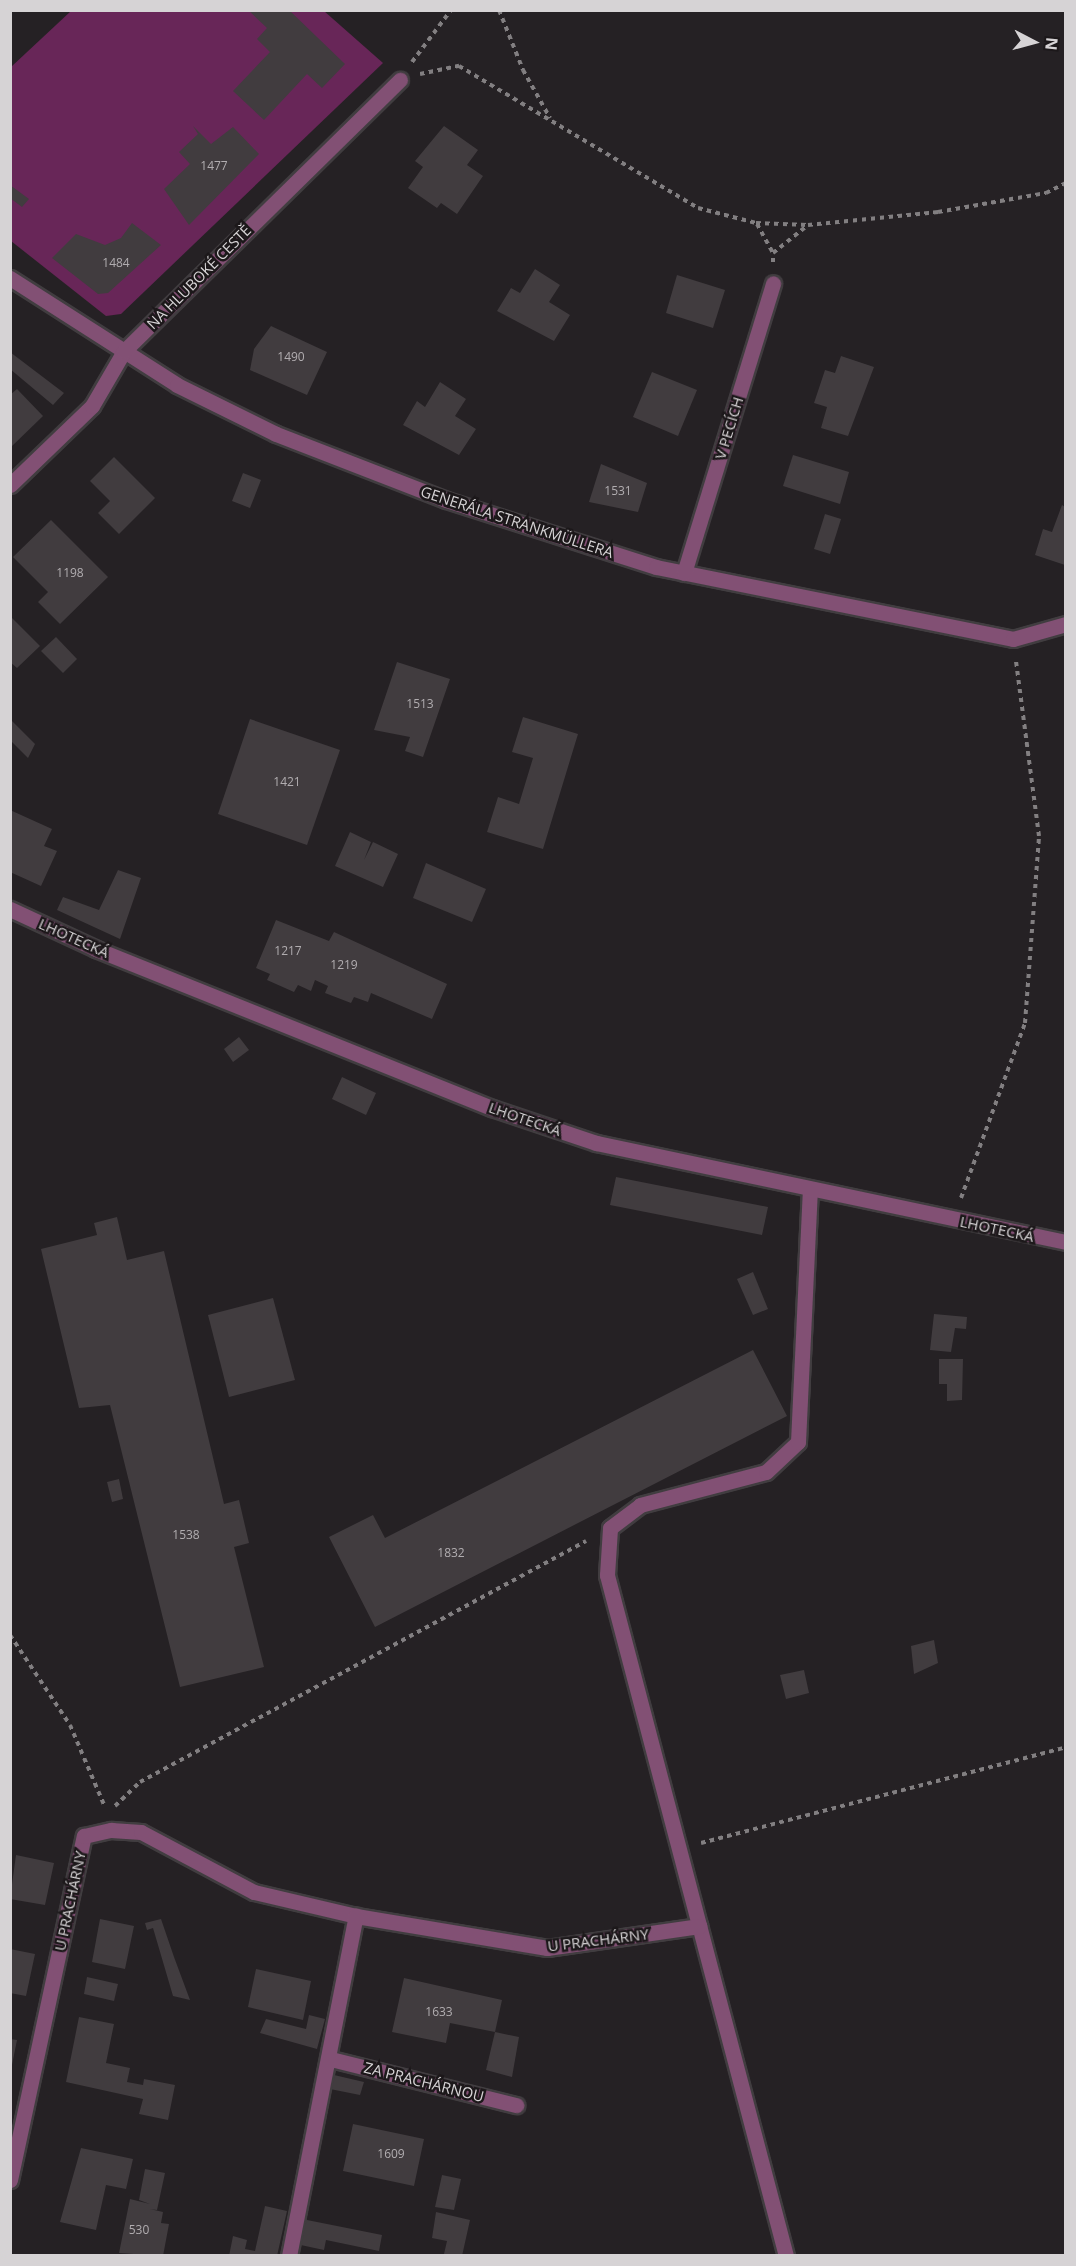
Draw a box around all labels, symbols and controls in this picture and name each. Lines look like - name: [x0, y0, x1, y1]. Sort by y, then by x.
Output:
- north arrow: [1004, 12, 1064, 72]
- text: N: [1040, 36, 1064, 51]
- house number: 1477: [200, 159, 228, 173]
- street label: NA HLUBOKÉ CESTĚ: [143, 221, 255, 333]
- house number: 1484: [102, 256, 130, 270]
- house number: 1490: [277, 350, 305, 364]
- street label: V PECÍCH: [711, 395, 747, 461]
- street label: GENERÁLA STRANKMÜLLERA: [418, 482, 616, 562]
- house number: 1531: [604, 484, 632, 498]
- house number: 1198: [56, 566, 84, 580]
- house number: 1513: [406, 697, 434, 711]
- house number: 1421: [273, 775, 301, 789]
- street label: LHOTECKÁ: [36, 914, 112, 962]
- house number: 1217: [274, 944, 302, 958]
- house number: 1219: [330, 958, 358, 972]
- street label: LHOTECKÁ: [486, 1098, 564, 1140]
- street label: LHOTECKÁ: [958, 1212, 1036, 1246]
- house number: 1538: [172, 1528, 200, 1542]
- house number: 1832: [437, 1546, 465, 1560]
- street label: U PRACHÁRNY: [51, 1849, 89, 1953]
- street label: U PRACHÁRNY: [547, 1925, 649, 1955]
- house number: 1633: [425, 2005, 453, 2019]
- street label: ZA PRACHÁRNOU: [362, 2058, 486, 2106]
- house number: 1609: [377, 2147, 405, 2161]
- house number: 530: [129, 2223, 149, 2237]

